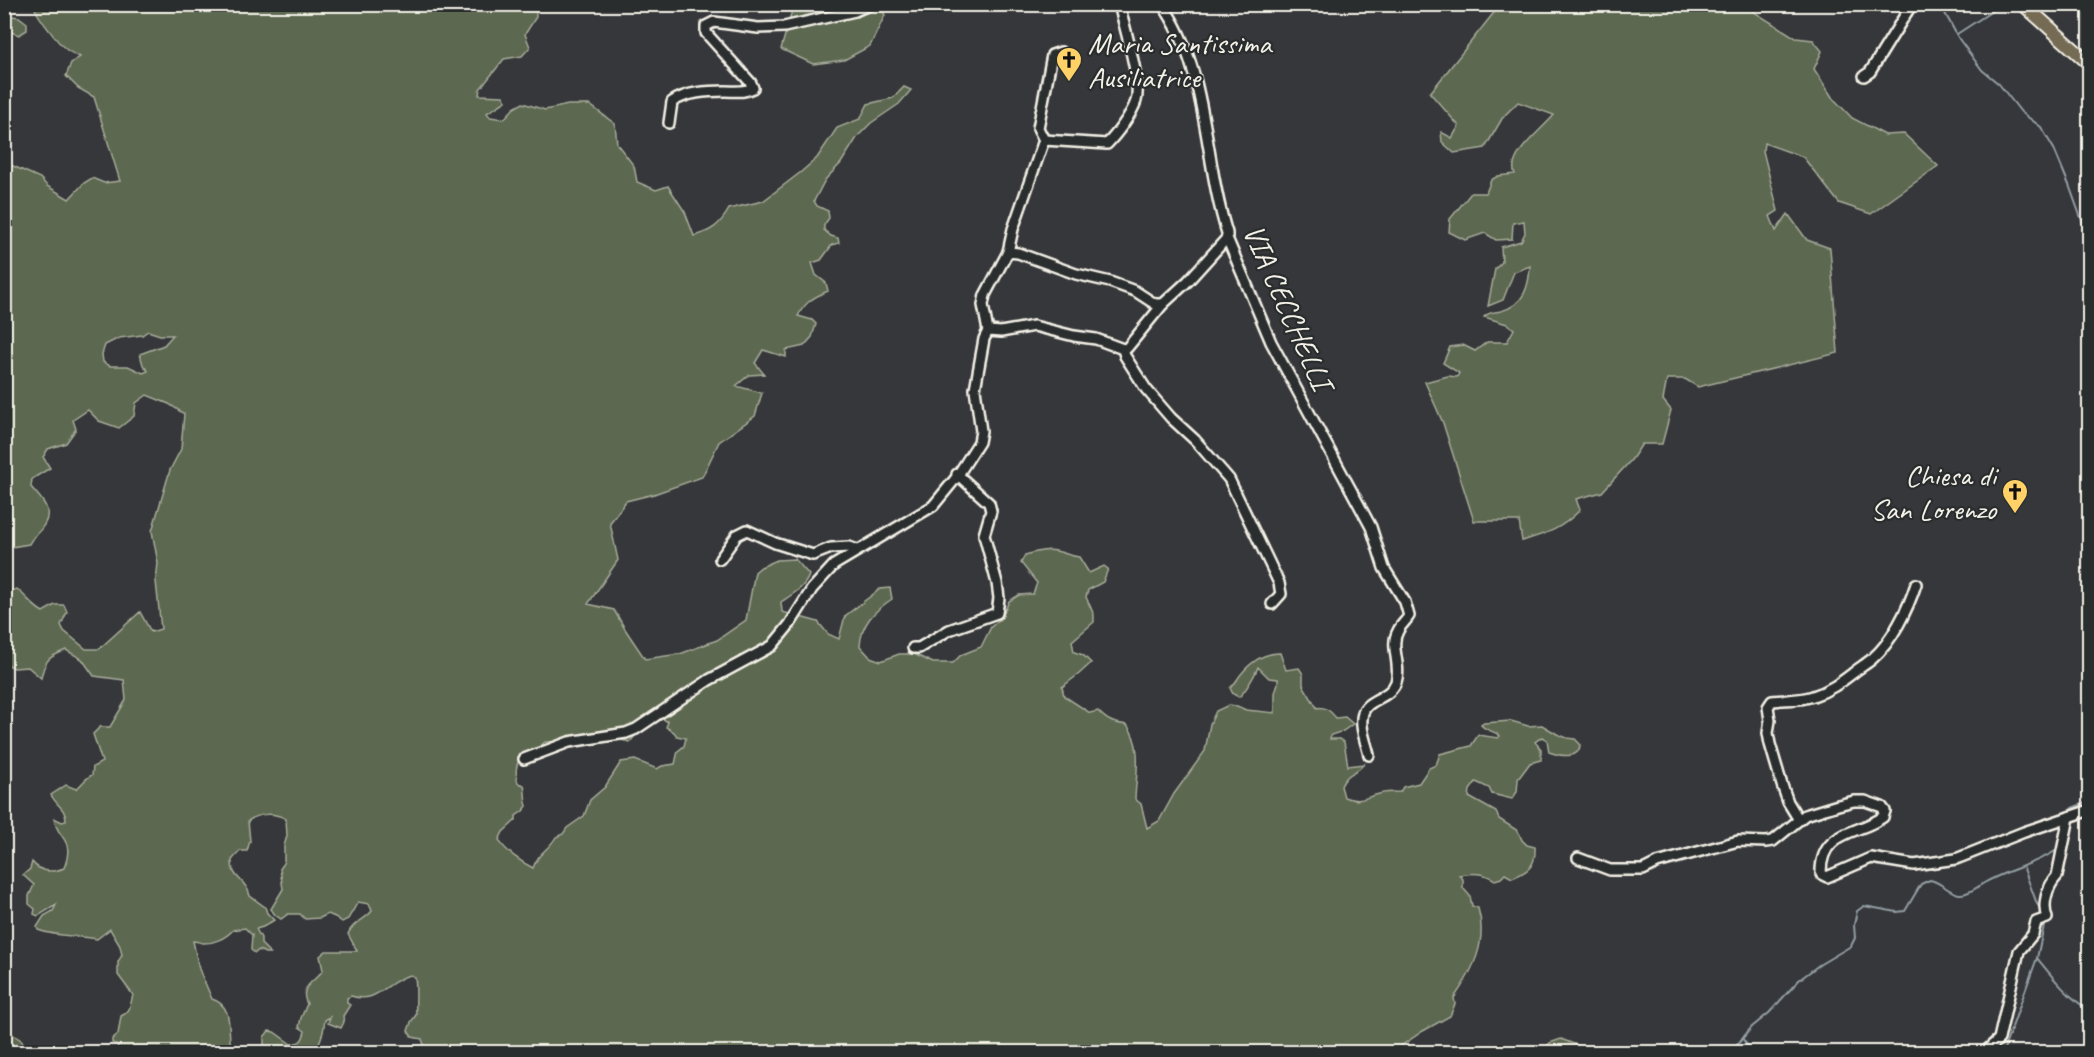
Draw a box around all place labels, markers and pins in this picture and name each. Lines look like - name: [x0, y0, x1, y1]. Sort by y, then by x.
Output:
- place label: Maria Santissima Ausiliatrice: [1088, 24, 1273, 96]
- church icon: Maria Santissima Ausiliatrice: [1054, 45, 1084, 83]
- place label: Chiesa di San Lorenzo: [1870, 456, 1999, 528]
- church icon: Chiesa di San Lorenzo: [2000, 477, 2030, 515]

